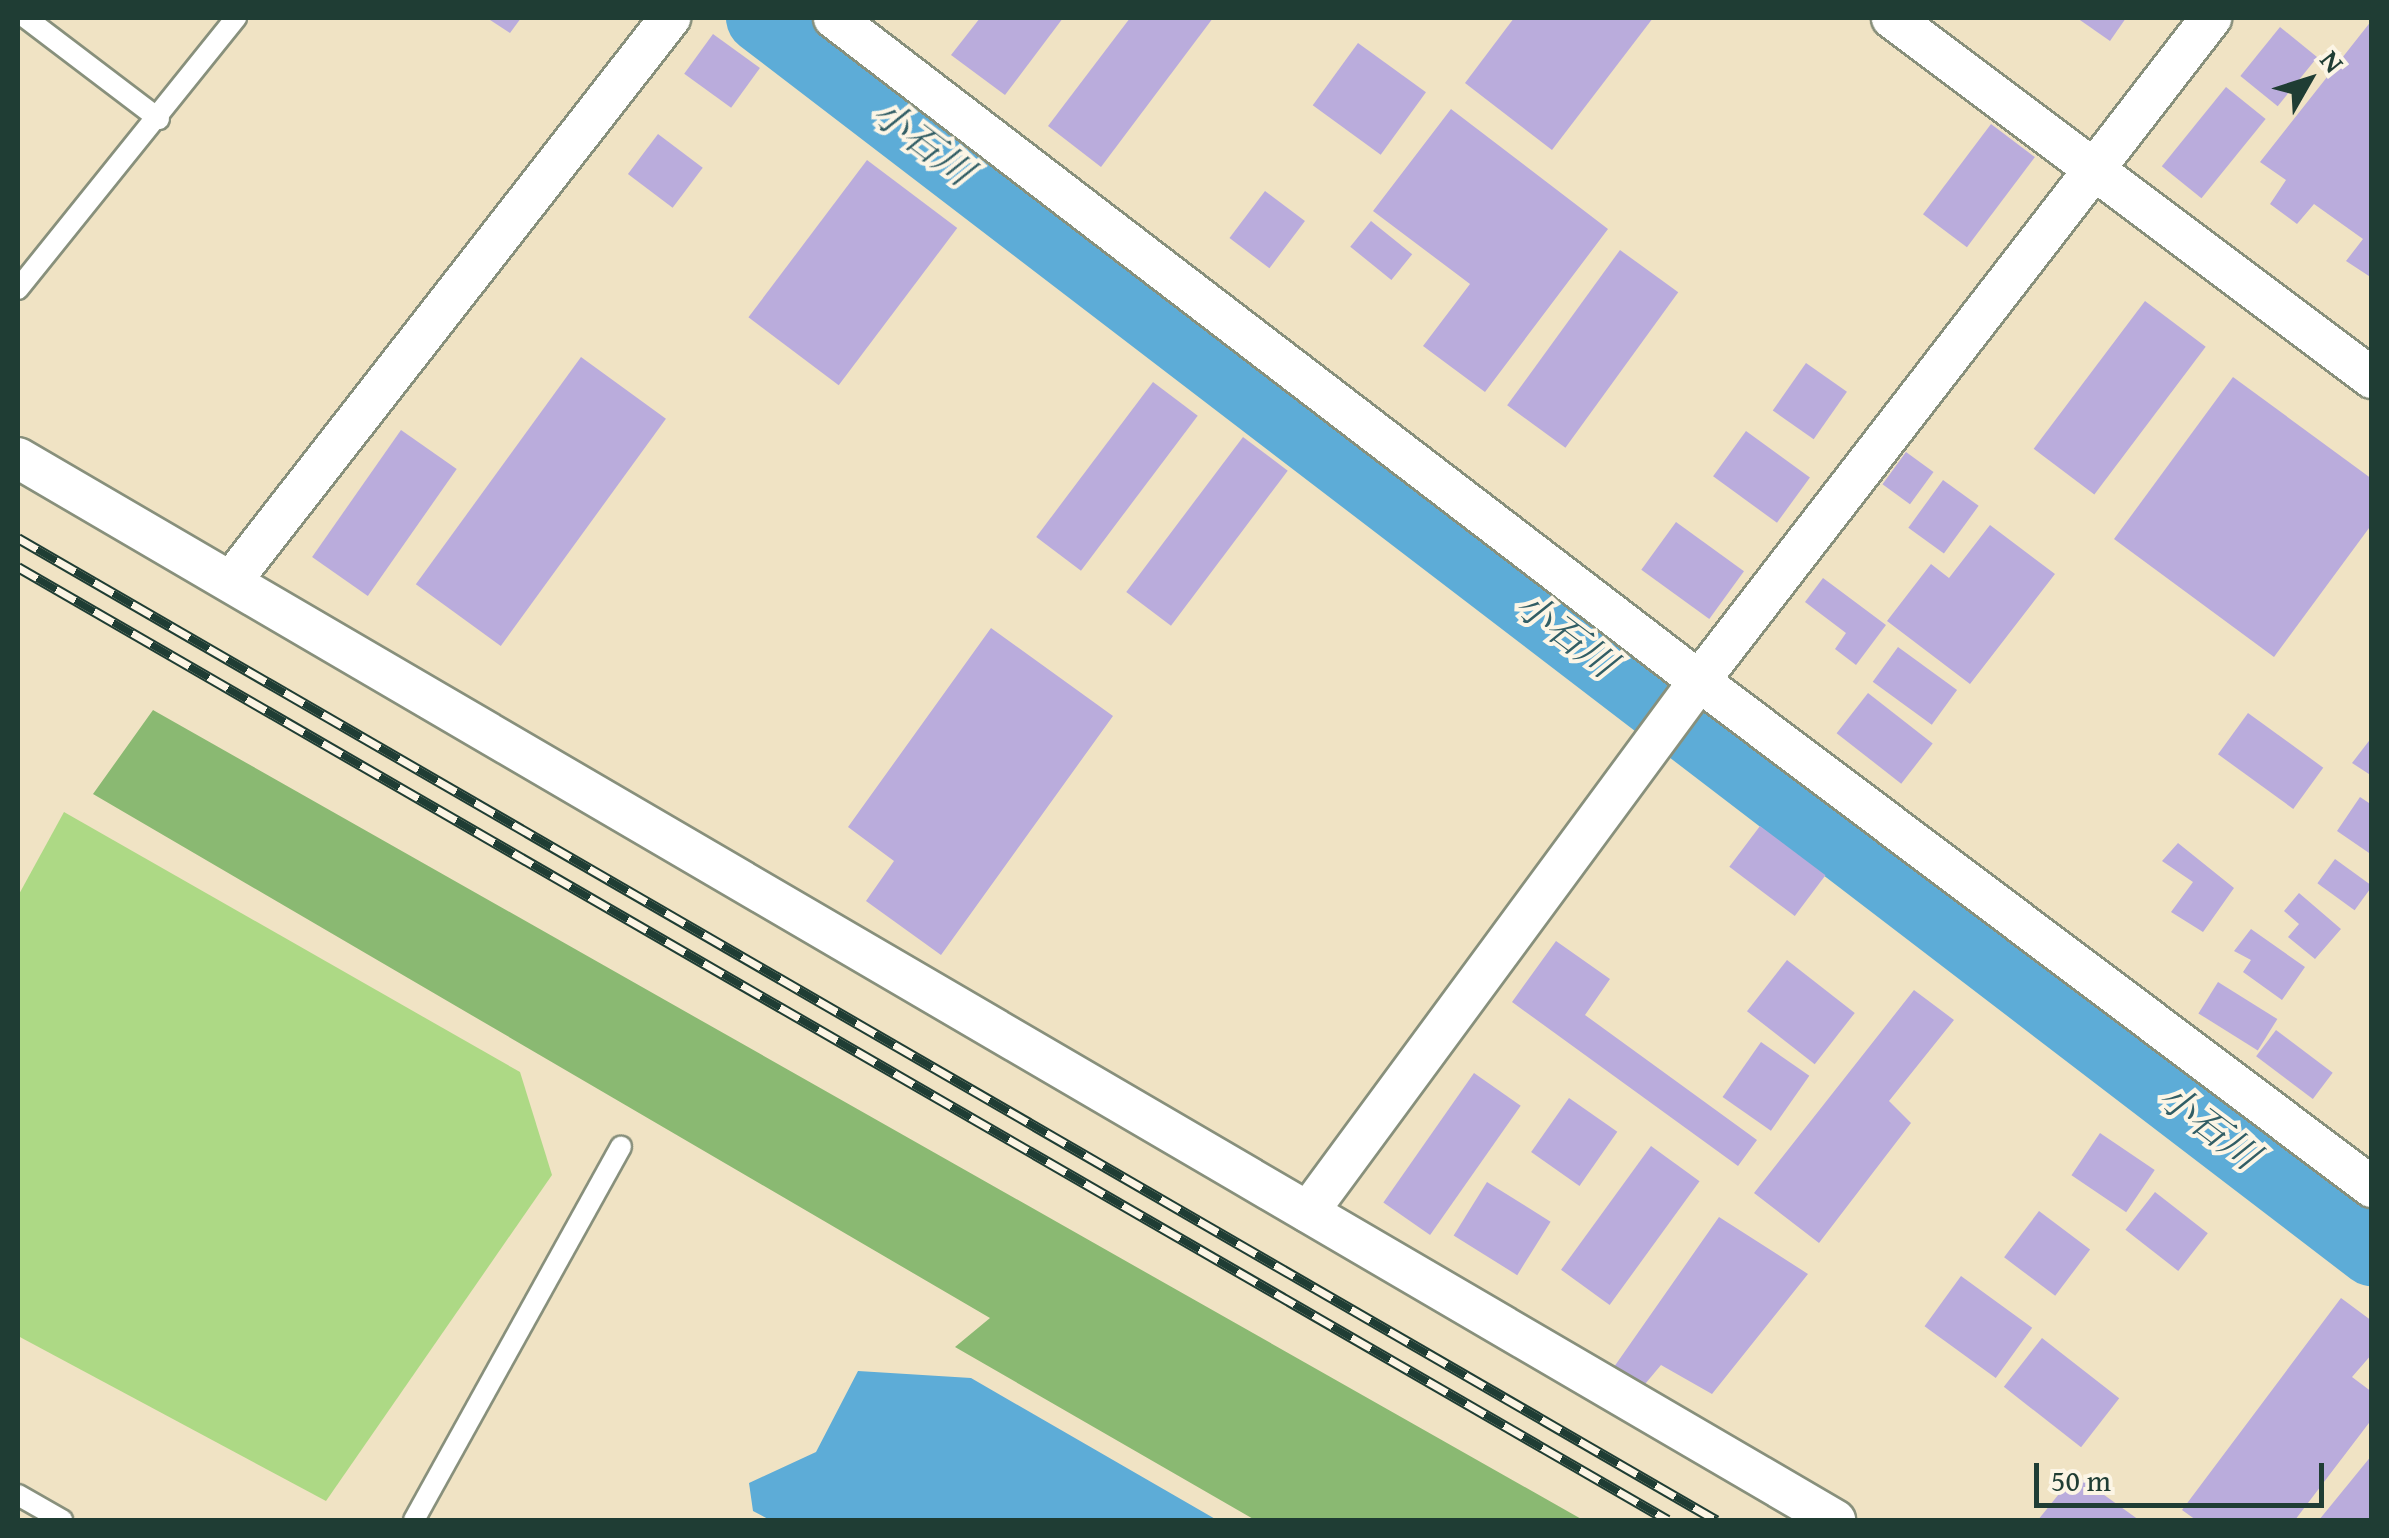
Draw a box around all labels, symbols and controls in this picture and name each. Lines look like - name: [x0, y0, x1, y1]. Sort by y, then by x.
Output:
- north arrow: [2259, 30, 2359, 130]
- text: N: [2311, 41, 2355, 81]
- water label: 小石川: [864, 89, 982, 195]
- water label: 小石川: [1507, 581, 1625, 687]
- water label: 小石川: [2150, 1073, 2268, 1179]
- scale bar: [2039, 1443, 2329, 1505]
- text: 50 m: [2051, 1458, 2111, 1502]

